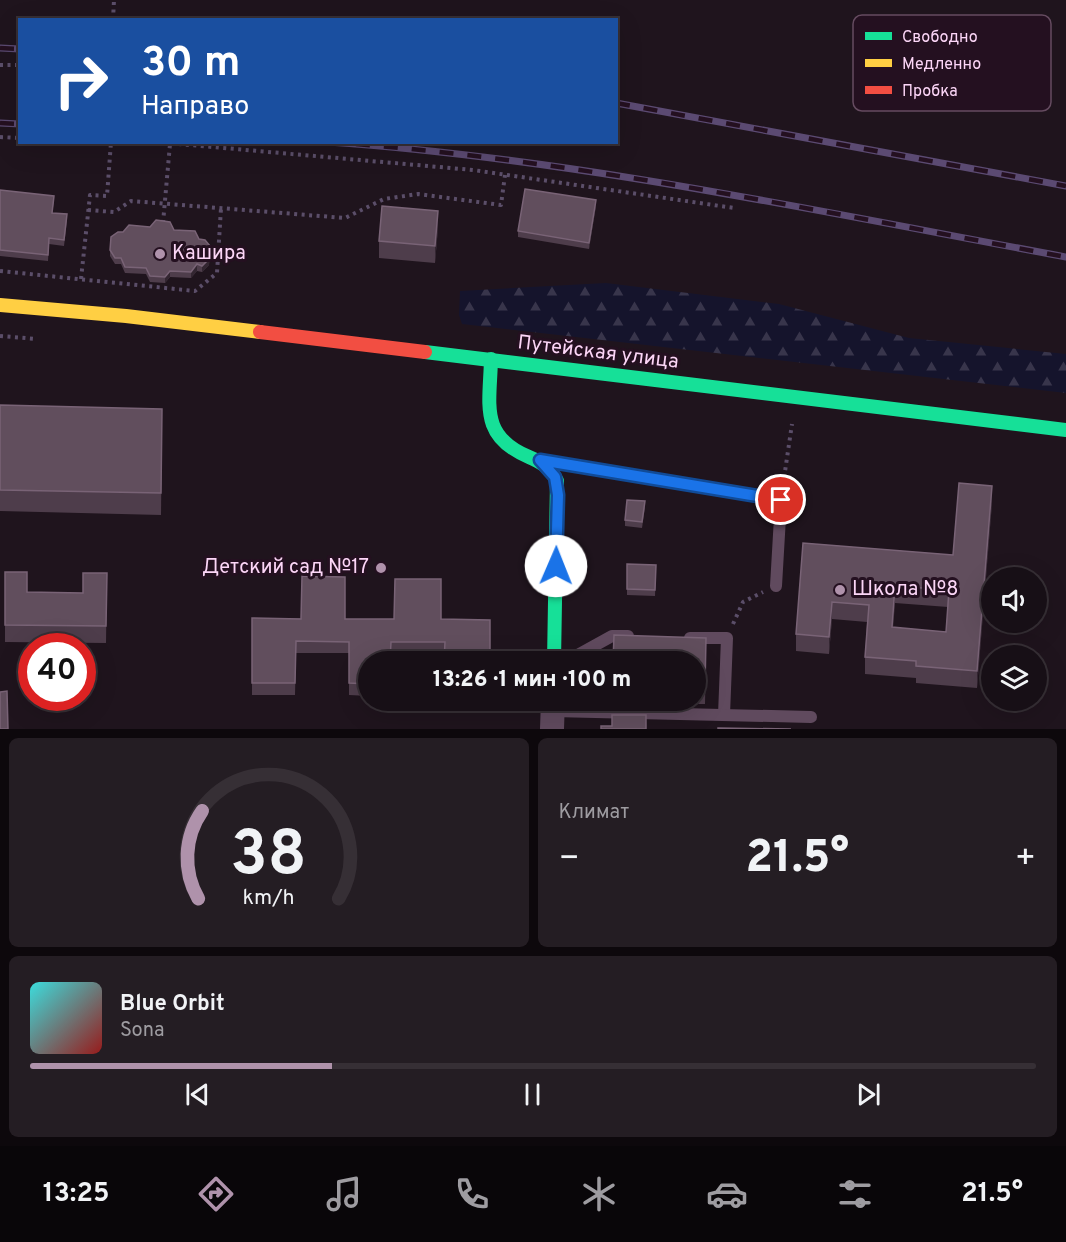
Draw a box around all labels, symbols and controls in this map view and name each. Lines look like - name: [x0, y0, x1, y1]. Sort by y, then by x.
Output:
- legend: [853, 15, 1051, 111]
- text: Свободно: [902, 28, 978, 48]
- text: 30 m: [141, 38, 240, 91]
- icon: right: [42, 42, 120, 120]
- text: Медленно: [902, 55, 981, 75]
- text: Пробка: [902, 82, 958, 102]
- text: Направо: [141, 90, 249, 124]
- place label: Кашира: [172, 241, 246, 267]
- marker: Кашира: [153, 247, 167, 261]
- street label: Путейская улица: [516, 330, 680, 376]
- pin: [755, 474, 806, 525]
- icon: arrive: [764, 483, 797, 516]
- position arrow: [524, 534, 588, 598]
- place label: Детский сад №17: [202, 555, 369, 581]
- marker: Детский сад №17: [374, 561, 388, 575]
- map controls: [981, 567, 1047, 711]
- button: sound: [981, 567, 1047, 633]
- place label: Школа №8: [852, 577, 959, 603]
- marker: Школа №8: [833, 583, 847, 597]
- speed limit sign: 40: [18, 633, 96, 711]
- button: layers: [981, 645, 1047, 711]
- text: 13:26 · 1 мин · 100 m: [433, 667, 631, 694]
- text: Климат: [559, 800, 629, 826]
- text: 38: [230, 818, 307, 897]
- text: 21.5°: [745, 831, 849, 888]
- text: −: [559, 839, 580, 881]
- text: +: [1015, 839, 1036, 881]
- text: km/h: [243, 886, 295, 913]
- text: Blue Orbit: [120, 991, 225, 1018]
- text: Sona: [120, 1018, 165, 1044]
- icon: previous: [181, 1078, 214, 1111]
- icon: pause: [516, 1078, 549, 1111]
- icon: next: [852, 1078, 885, 1111]
- icon: directions: [195, 1173, 237, 1215]
- icon: music: [323, 1173, 365, 1215]
- icon: phone: [451, 1173, 493, 1215]
- icon: climate: [578, 1173, 620, 1215]
- icon: car: [706, 1173, 748, 1215]
- icon: filters: [834, 1173, 876, 1215]
- text: 13:25: [43, 1177, 109, 1211]
- text: 21.5°: [961, 1177, 1023, 1211]

